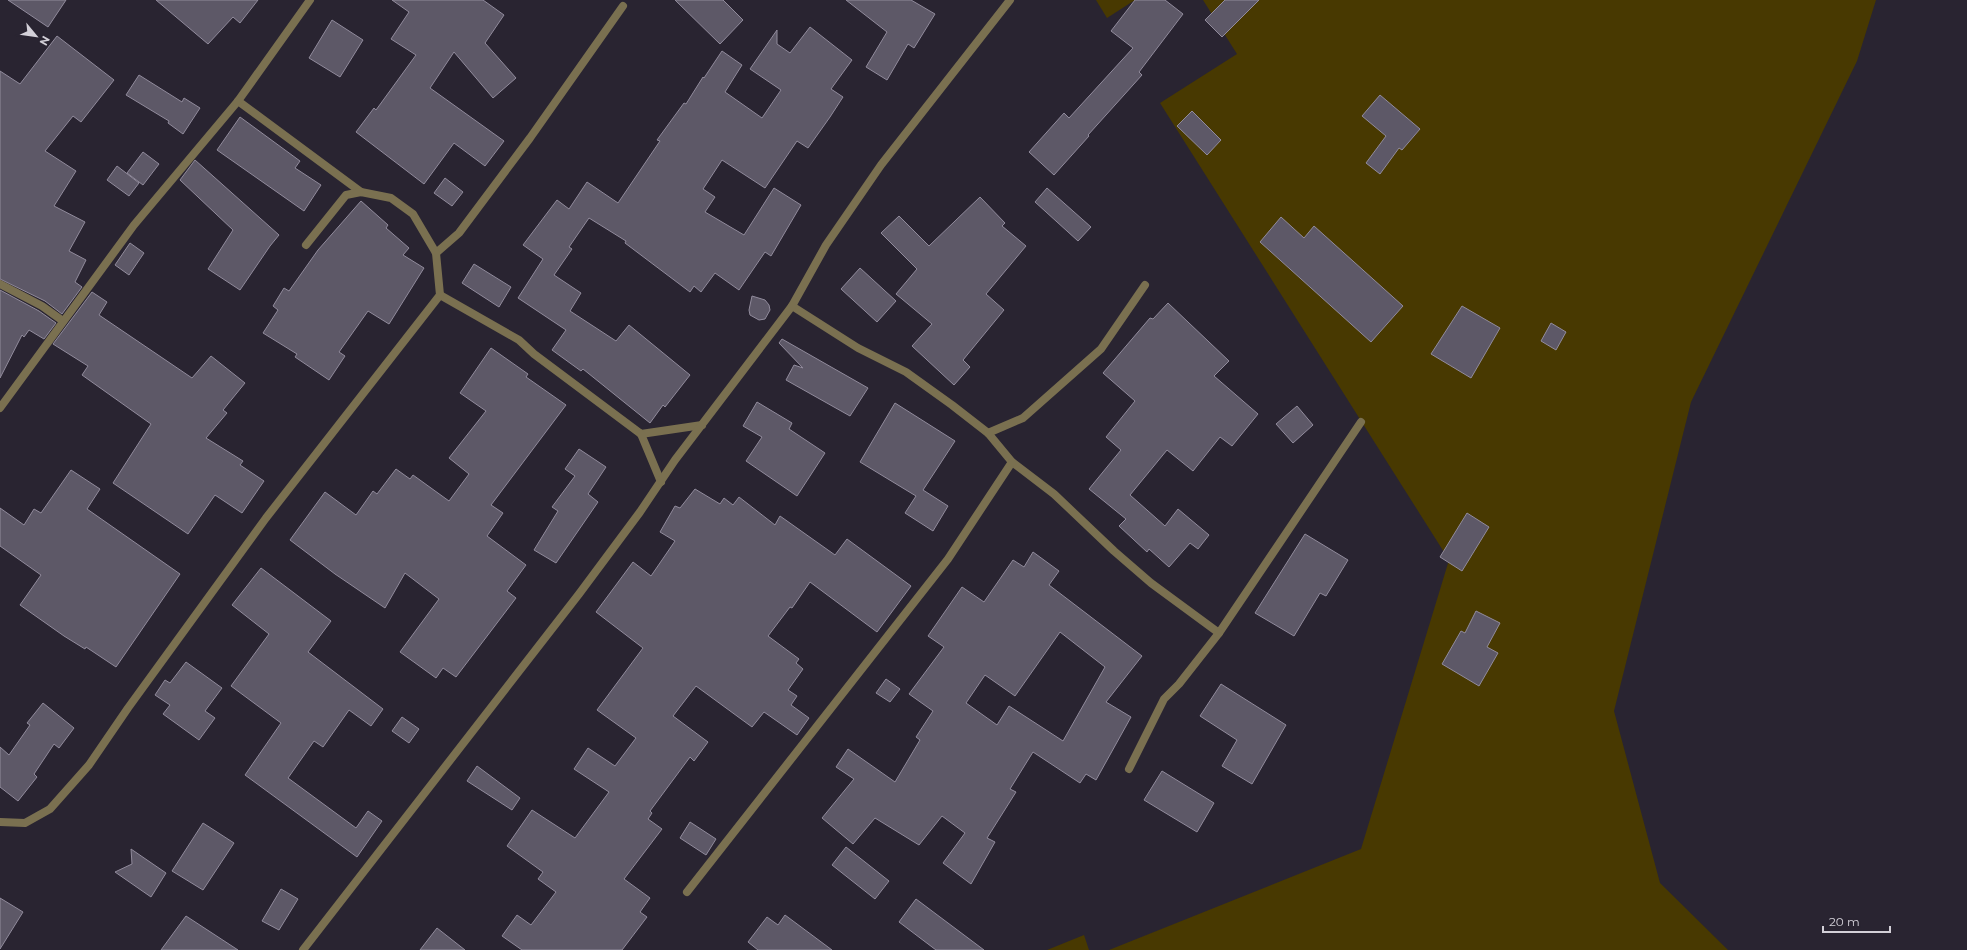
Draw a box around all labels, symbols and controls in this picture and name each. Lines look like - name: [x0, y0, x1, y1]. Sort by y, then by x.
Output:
- north arrow: [16, 16, 56, 56]
- text: N: [36, 34, 53, 48]
- scale bar: [1823, 908, 1890, 934]
- text: 20 m: [1829, 914, 1860, 929]

